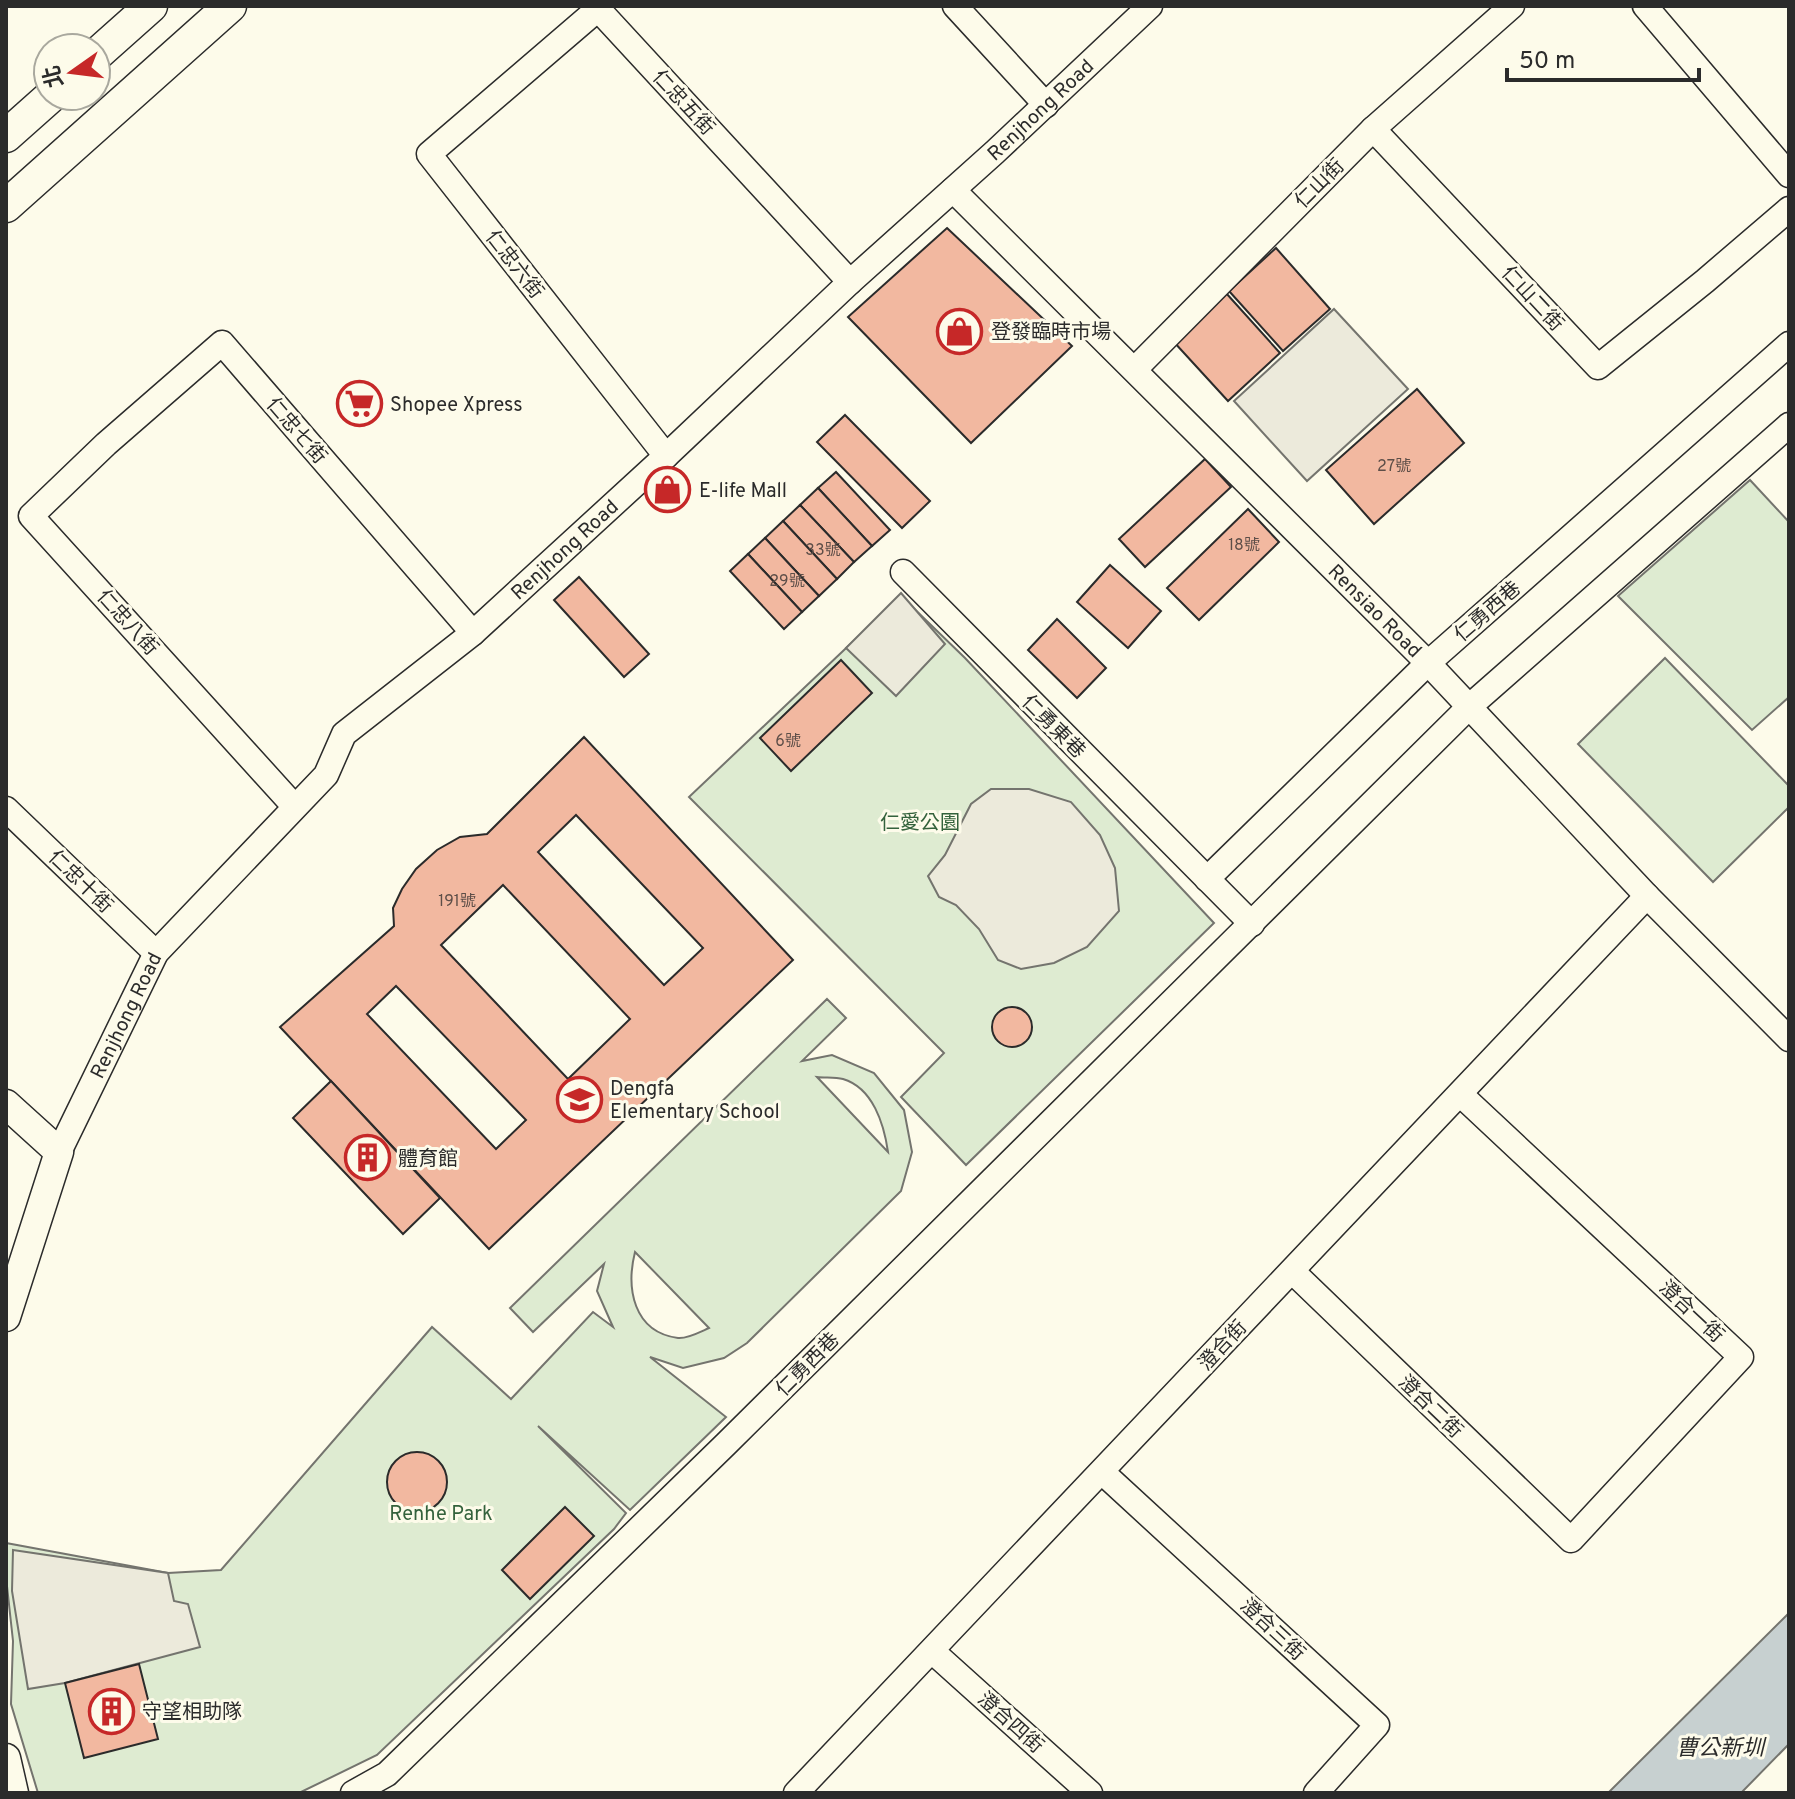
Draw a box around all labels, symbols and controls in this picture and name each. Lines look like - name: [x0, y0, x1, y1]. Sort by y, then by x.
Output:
- north arrow: [32, 32, 112, 112]
- scale bar: [1507, 32, 1699, 82]
- text: 50 m: [1519, 47, 1575, 77]
- street label: Renjhong Road: [983, 54, 1100, 168]
- text: 北: [39, 62, 71, 90]
- street label: 仁忠五街: [646, 65, 719, 141]
- street label: 仁山街: [1290, 154, 1351, 215]
- street label: 仁忠六街: [479, 226, 548, 305]
- street label: 仁山二街: [1495, 261, 1568, 337]
- shop icon: 登發臨時市場: [936, 307, 984, 355]
- place label: 登發臨時市場: [991, 320, 1111, 346]
- supermarket icon: Shopee Xpress: [335, 380, 383, 428]
- street label: 仁忠七街: [259, 393, 332, 470]
- place label: Shopee Xpress: [390, 393, 523, 419]
- house number: 27號: [1377, 457, 1411, 477]
- shop icon: E-life Mall: [644, 466, 692, 514]
- place label: E-life Mall: [699, 479, 787, 505]
- street label: Renjhong Road: [506, 495, 625, 607]
- house number: 18號: [1228, 536, 1260, 556]
- house number: 33號: [805, 541, 841, 561]
- street label: Rensiao Road: [1321, 560, 1427, 664]
- house number: 29號: [769, 572, 805, 592]
- street label: 仁勇西巷: [1450, 576, 1527, 649]
- street label: 仁忠八街: [90, 585, 163, 662]
- street label: 仁勇東巷: [1015, 690, 1090, 765]
- house number: 6號: [775, 732, 801, 752]
- park label: 仁愛公園: [880, 811, 960, 837]
- street label: 仁忠十街: [42, 845, 117, 920]
- house number: 191號: [438, 892, 476, 912]
- street label: Renjhong Road: [86, 949, 169, 1084]
- school or university icon: Dengfa Elementary School: [555, 1075, 603, 1123]
- place label: Dengfa Elementary School: [610, 1077, 780, 1126]
- building icon: 體育館: [343, 1134, 391, 1182]
- place label: 體育館: [398, 1147, 458, 1173]
- street label: 澄合一街: [1653, 1276, 1729, 1349]
- street label: 澄合街: [1193, 1316, 1253, 1377]
- street label: 仁勇西巷: [771, 1328, 846, 1403]
- street label: 澄合二街: [1392, 1370, 1467, 1445]
- park label: Renhe Park: [389, 1502, 493, 1528]
- street label: 澄合三街: [1234, 1594, 1310, 1667]
- building icon: 守望相助隊: [87, 1687, 135, 1735]
- street label: 澄合四街: [971, 1687, 1048, 1760]
- place label: 守望相助隊: [142, 1700, 242, 1726]
- water label: 曹公新圳: [1676, 1736, 1767, 1763]

